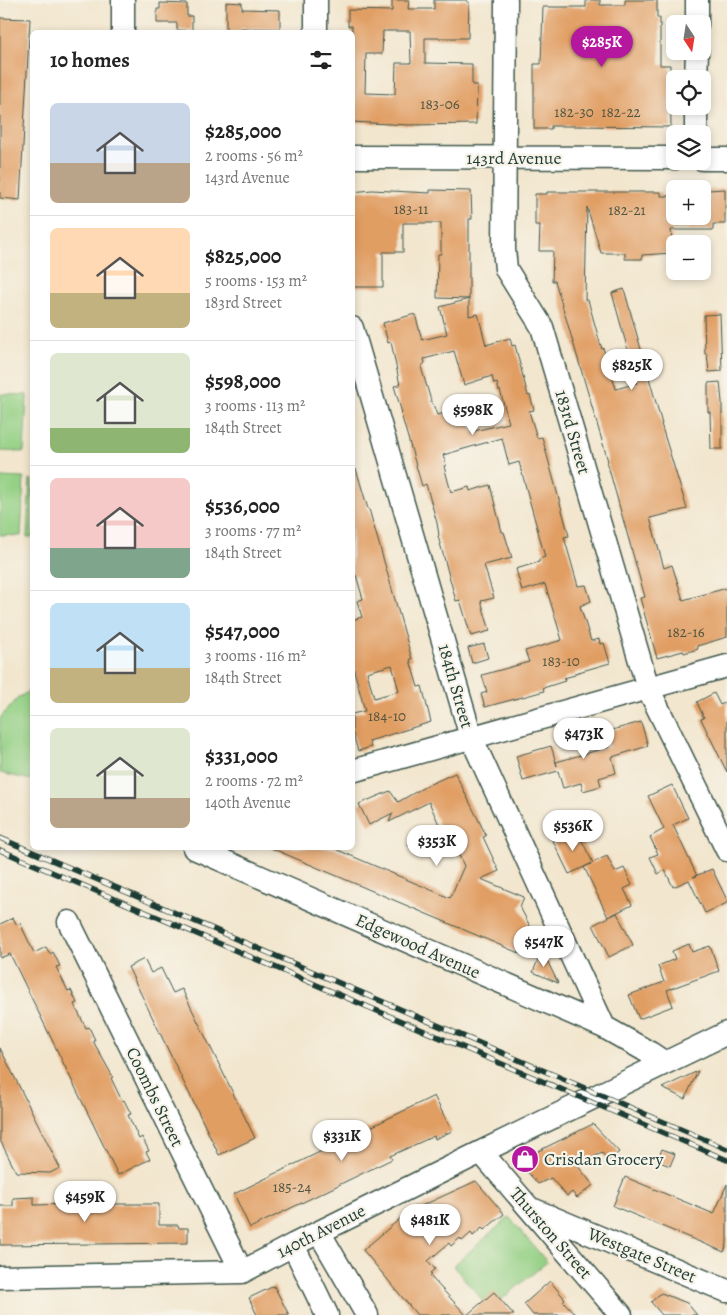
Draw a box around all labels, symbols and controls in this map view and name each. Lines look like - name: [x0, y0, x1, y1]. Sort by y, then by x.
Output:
- north arrow: [666, 15, 711, 60]
- map controls: [666, 15, 711, 280]
- pin: $285K: [567, 26, 637, 68]
- text: $285K: [582, 31, 622, 53]
- text: 10 homes: [50, 46, 130, 74]
- icon: filters: [307, 46, 335, 74]
- button: locate: [666, 70, 711, 115]
- house number: 183-06: [420, 94, 460, 114]
- house number: 182-30: [554, 102, 594, 122]
- house number: 182-22: [601, 102, 641, 122]
- text: $285,000: [205, 117, 281, 145]
- icon: home: [90, 123, 150, 183]
- button: layers: [666, 125, 711, 170]
- text: 2 rooms · 56 m²: [205, 145, 303, 167]
- street label: 143rd Avenue: [466, 146, 562, 170]
- text: 143rd Avenue: [205, 167, 290, 189]
- button: +: [666, 180, 711, 225]
- house number: 183-11: [394, 199, 428, 219]
- house number: 182-21: [608, 200, 646, 220]
- button: −: [666, 235, 711, 280]
- text: $825,000: [205, 242, 281, 270]
- icon: home: [90, 248, 150, 308]
- text: 5 rooms · 153 m²: [205, 270, 307, 292]
- text: 183rd Street: [205, 292, 282, 314]
- pin: $825K: [597, 348, 667, 391]
- text: $825K: [612, 354, 652, 376]
- text: $598,000: [205, 367, 281, 395]
- icon: home: [90, 373, 150, 433]
- street label: 183rd Street: [550, 387, 596, 477]
- pin: $598K: [438, 394, 508, 436]
- text: 3 rooms · 113 m²: [205, 395, 305, 417]
- text: $598K: [453, 399, 493, 421]
- text: 184th Street: [205, 417, 282, 439]
- text: $536,000: [205, 492, 280, 520]
- icon: home: [90, 498, 150, 558]
- text: 3 rooms · 77 m²: [205, 520, 301, 542]
- text: 184th Street: [205, 542, 282, 564]
- text: $547,000: [205, 617, 280, 645]
- house number: 182-16: [667, 622, 705, 642]
- icon: home: [90, 623, 150, 683]
- street label: 184th Street: [433, 641, 479, 731]
- text: 3 rooms · 116 m²: [205, 645, 306, 667]
- house number: 183-10: [542, 651, 580, 671]
- text: 184th Street: [205, 667, 282, 689]
- house number: 184-10: [368, 706, 406, 726]
- pin: $473K: [549, 718, 619, 760]
- text: $473K: [564, 723, 604, 745]
- text: $331,000: [205, 742, 278, 770]
- icon: home: [90, 748, 150, 808]
- text: 2 rooms · 72 m²: [205, 770, 303, 792]
- text: 140th Avenue: [205, 792, 291, 814]
- pin: $536K: [538, 810, 608, 852]
- text: $536K: [553, 815, 593, 837]
- pin: $353K: [402, 824, 472, 867]
- text: $353K: [418, 830, 456, 852]
- street label: Edgewood Avenue: [352, 908, 484, 984]
- pin: $547K: [509, 926, 579, 968]
- text: $547K: [524, 931, 564, 953]
- street label: Coombs Street: [121, 1043, 189, 1151]
- pin: $331K: [307, 1120, 377, 1162]
- text: $331K: [323, 1125, 361, 1147]
- shop icon: Crisdan Grocery: [510, 1144, 540, 1174]
- place label: Crisdan Grocery: [544, 1147, 665, 1171]
- house number: 185-24: [273, 1177, 311, 1197]
- pin: $459K: [50, 1180, 120, 1223]
- street label: Thurston Street: [504, 1182, 598, 1284]
- text: $459K: [65, 1186, 105, 1208]
- street label: 140th Avenue: [273, 1198, 369, 1264]
- pin: $481K: [395, 1204, 465, 1246]
- text: $481K: [411, 1209, 449, 1231]
- street label: Westgate Street: [583, 1221, 700, 1289]

